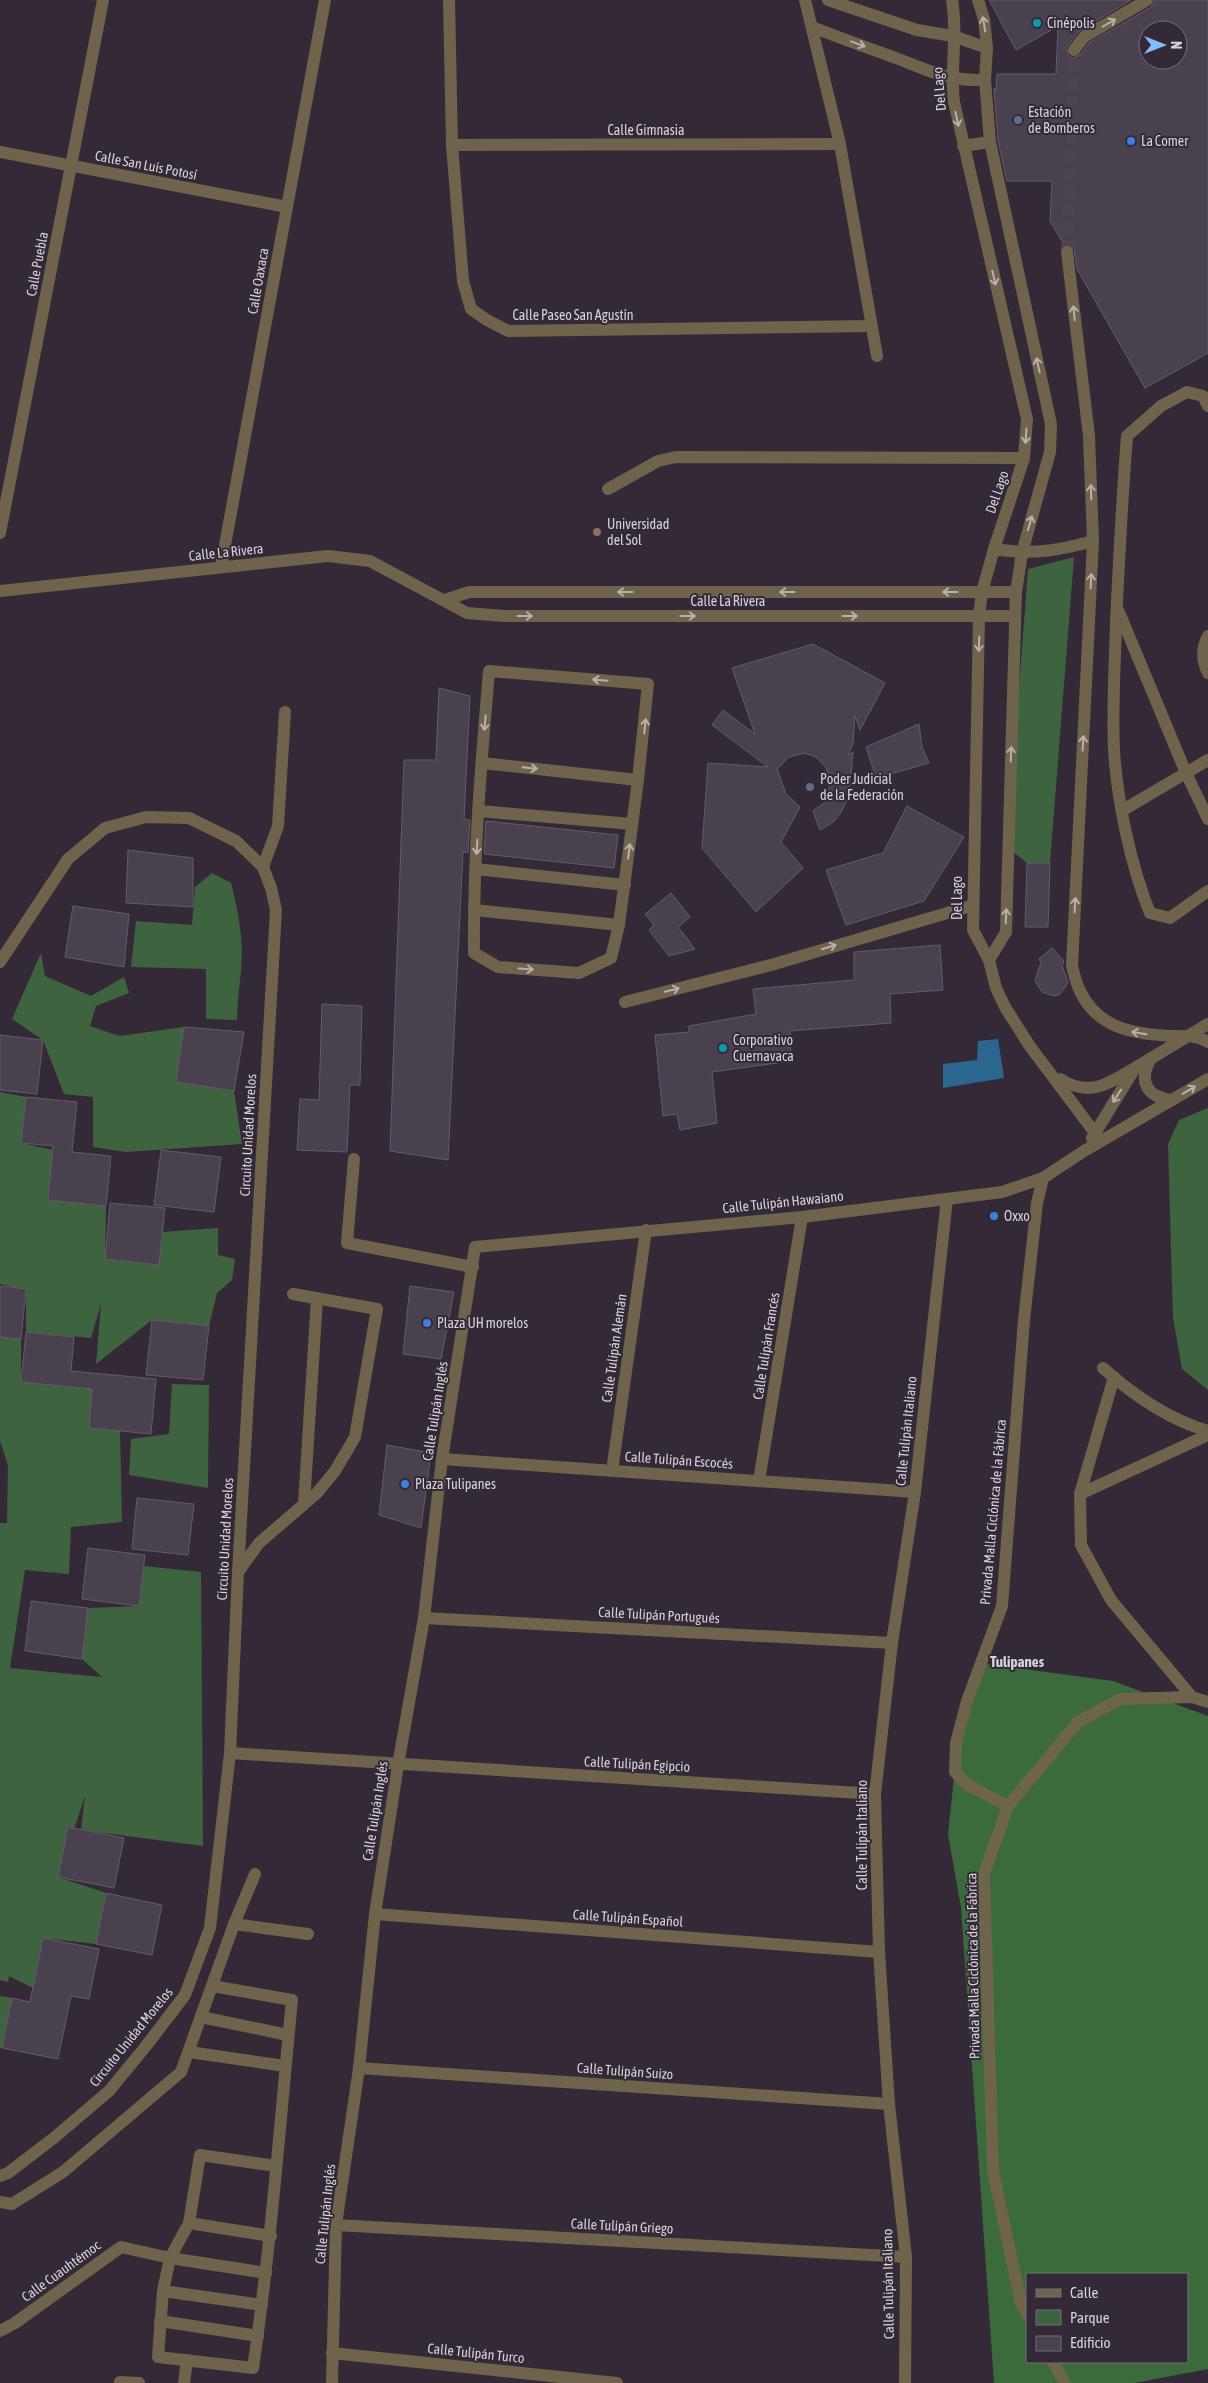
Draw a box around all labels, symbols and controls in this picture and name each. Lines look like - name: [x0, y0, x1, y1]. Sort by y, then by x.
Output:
- place label: Cinépolis: [1047, 15, 1095, 31]
- one-way arrow: [979, 16, 989, 32]
- marker: Cinépolis: [1031, 17, 1043, 29]
- one-way arrow: [1101, 17, 1115, 27]
- north arrow: [1138, 20, 1188, 70]
- one-way arrow: [850, 40, 865, 49]
- text: N: [1168, 41, 1184, 49]
- street label: Del Lago: [929, 66, 949, 112]
- place label: Estación de Bomberos: [1028, 104, 1095, 136]
- one-way arrow: [953, 111, 962, 127]
- marker: Estación de Bomberos: [1012, 114, 1024, 126]
- street label: Calle Gimnasia: [607, 122, 685, 138]
- place label: La Comer: [1141, 133, 1189, 149]
- marker: La Comer: [1125, 135, 1137, 147]
- street label: Calle San Luis Potosí: [94, 147, 198, 183]
- street label: Calle Puebla: [23, 230, 51, 298]
- street label: Calle Oaxaca: [244, 247, 272, 315]
- one-way arrow: [990, 269, 999, 285]
- one-way arrow: [1069, 306, 1079, 322]
- street label: Calle Paseo San Agustín: [513, 307, 633, 323]
- one-way arrow: [1033, 357, 1042, 373]
- one-way arrow: [1021, 428, 1030, 444]
- street label: Del Lago: [982, 469, 1012, 515]
- one-way arrow: [1087, 485, 1096, 501]
- place label: Universidad del Sol: [607, 516, 669, 548]
- one-way arrow: [1026, 516, 1036, 532]
- marker: Universidad del Sol: [591, 526, 603, 538]
- street label: Calle La Rivera: [188, 540, 264, 564]
- one-way arrow: [1087, 573, 1096, 589]
- one-way arrow: [617, 587, 633, 597]
- one-way arrow: [779, 587, 796, 597]
- one-way arrow: [942, 587, 958, 597]
- street label: Calle La Rivera: [691, 593, 765, 609]
- one-way arrow: [517, 611, 533, 621]
- one-way arrow: [680, 611, 696, 621]
- one-way arrow: [842, 611, 858, 621]
- one-way arrow: [974, 636, 983, 652]
- one-way arrow: [592, 675, 608, 685]
- one-way arrow: [480, 715, 490, 731]
- one-way arrow: [640, 718, 650, 734]
- one-way arrow: [1078, 735, 1088, 752]
- one-way arrow: [1006, 746, 1016, 762]
- one-way arrow: [522, 763, 538, 773]
- place label: Poder Judicial de la Federación: [820, 771, 904, 803]
- marker: Poder Judicial de la Federación: [804, 781, 816, 793]
- one-way arrow: [473, 838, 482, 854]
- one-way arrow: [624, 843, 634, 859]
- street label: Del Lago: [949, 876, 965, 920]
- one-way arrow: [1070, 898, 1079, 914]
- one-way arrow: [1001, 909, 1011, 925]
- one-way arrow: [820, 942, 836, 952]
- one-way arrow: [518, 965, 534, 974]
- one-way arrow: [663, 985, 679, 994]
- one-way arrow: [1131, 1028, 1147, 1038]
- place label: Corporativo Cuernavaca: [733, 1032, 794, 1064]
- marker: Corporativo Cuernavaca: [717, 1042, 729, 1054]
- street label: Circuito Unidad Morelos: [237, 1073, 259, 1197]
- one-way arrow: [1181, 1085, 1196, 1095]
- one-way arrow: [1112, 1089, 1122, 1103]
- street label: Calle Tulipán Hawaiano: [722, 1188, 844, 1216]
- place label: Oxxo: [1004, 1208, 1030, 1224]
- marker: Oxxo: [988, 1210, 1000, 1222]
- street label: Calle Tulipán Francés: [750, 1291, 782, 1401]
- street label: Calle Tulipán Alemán: [598, 1293, 630, 1403]
- place label: Plaza UH morelos: [437, 1315, 528, 1331]
- marker: Plaza UH morelos: [421, 1317, 433, 1329]
- street label: Calle Tulipán Inglés: [419, 1360, 451, 1462]
- street label: Calle Tulipán Italiano: [892, 1375, 920, 1487]
- street label: Privada Malla Ciclónica de la Fábrica: [977, 1419, 1009, 1605]
- street label: Calle Tulipán Escocés: [624, 1448, 734, 1472]
- place label: Plaza Tulipanes: [415, 1476, 496, 1492]
- street label: Circuito Unidad Morelos: [214, 1477, 236, 1601]
- marker: Plaza Tulipanes: [399, 1478, 411, 1490]
- street label: Calle Tulipán Portugués: [598, 1604, 720, 1626]
- district label: Tulipanes: [990, 1653, 1045, 1670]
- street label: Calle Tulipán Egipcio: [584, 1753, 690, 1775]
- street label: Calle Tulipán Inglés: [359, 1760, 391, 1862]
- street label: Calle Tulipán Italiano: [854, 1780, 870, 1890]
- street label: Privada Malla Ciclónica de la Fábrica: [963, 1873, 983, 2059]
- street label: Calle Tulipán Español: [572, 1906, 684, 1930]
- street label: Circuito Unidad Morelos: [86, 1984, 176, 2090]
- street label: Calle Tulipán Suizo: [576, 2060, 674, 2082]
- street label: Calle Tulipán Inglés: [312, 2163, 338, 2265]
- street label: Calle Tulipán Griego: [570, 2215, 674, 2237]
- street label: Calle Tulipán Italiano: [879, 2229, 897, 2339]
- street label: Calle Cuauhtémoc: [18, 2237, 104, 2305]
- legend: [1026, 2273, 1188, 2363]
- text: Calle: [1070, 2284, 1099, 2301]
- text: Parque: [1070, 2309, 1110, 2326]
- text: Edificio: [1070, 2334, 1111, 2351]
- street label: Calle Tulipán Turco: [427, 2340, 525, 2366]

